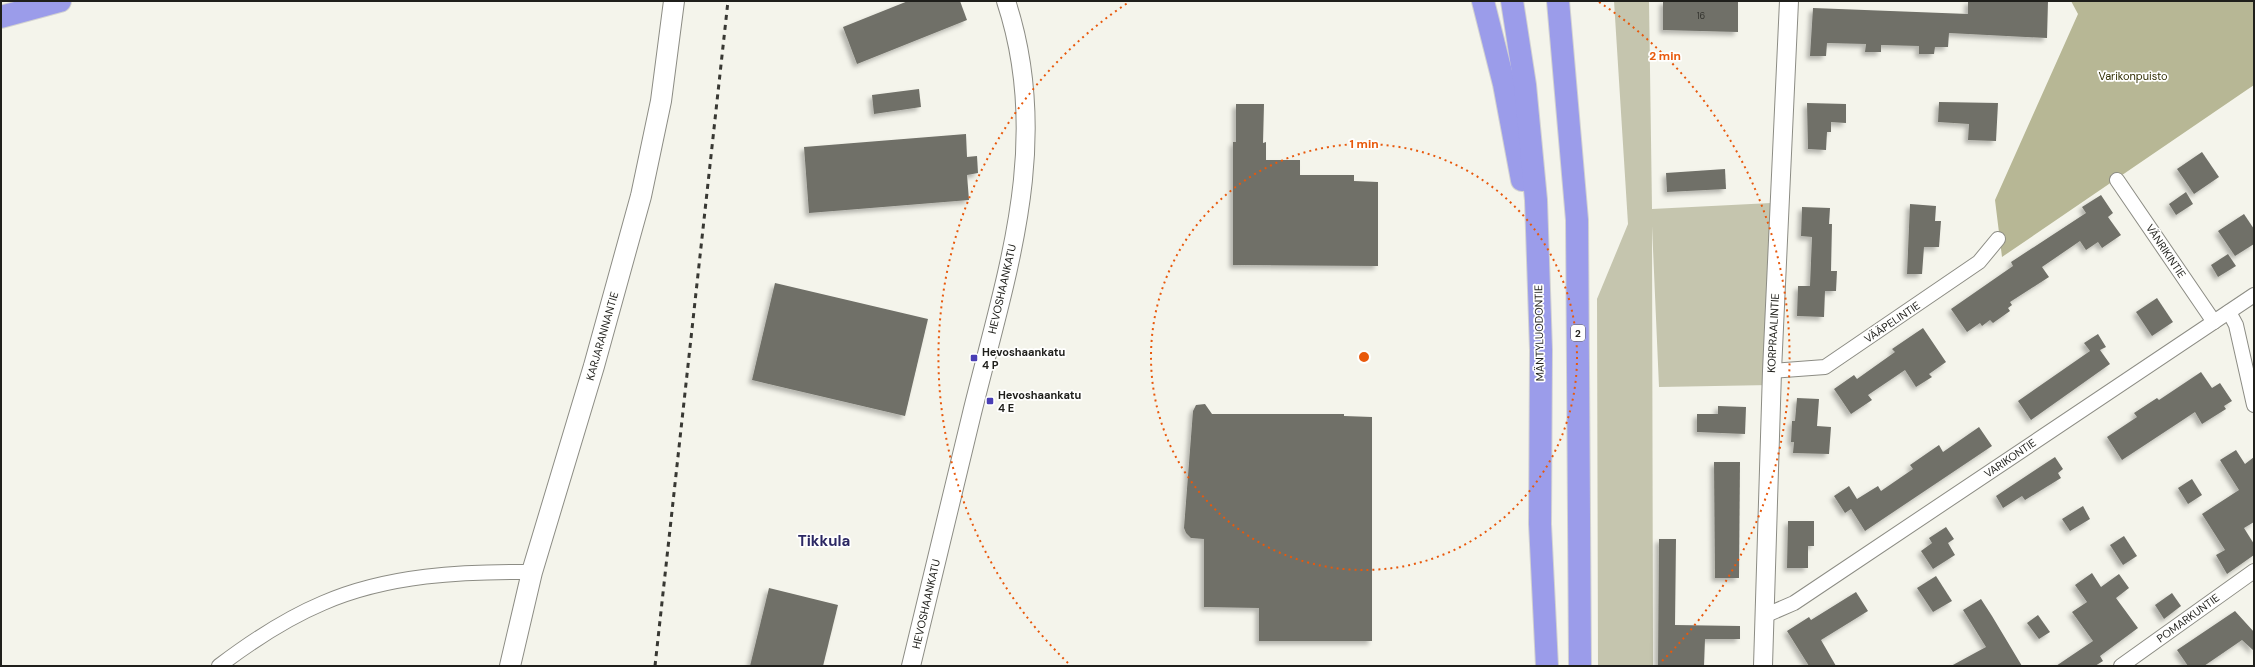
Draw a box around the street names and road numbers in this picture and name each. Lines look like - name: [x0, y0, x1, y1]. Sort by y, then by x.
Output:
- street label: VÄNRIKINTIE: [2143, 221, 2189, 281]
- street label: HEVOSHAANKATU: [985, 243, 1019, 335]
- street label: MÄNTYLUODONTIE: [1531, 285, 1547, 381]
- street label: KARJARANNANTIE: [583, 290, 621, 382]
- street label: KORPRAALINTIE: [1764, 293, 1782, 373]
- street label: VÄÄPELINTIE: [1861, 298, 1923, 346]
- road number: 2: [1571, 325, 1585, 341]
- street label: VARIKONTIE: [1981, 435, 2039, 481]
- street label: HEVOSHAANKATU: [909, 558, 943, 650]
- street label: POMARKUNTIE: [2154, 591, 2222, 645]

